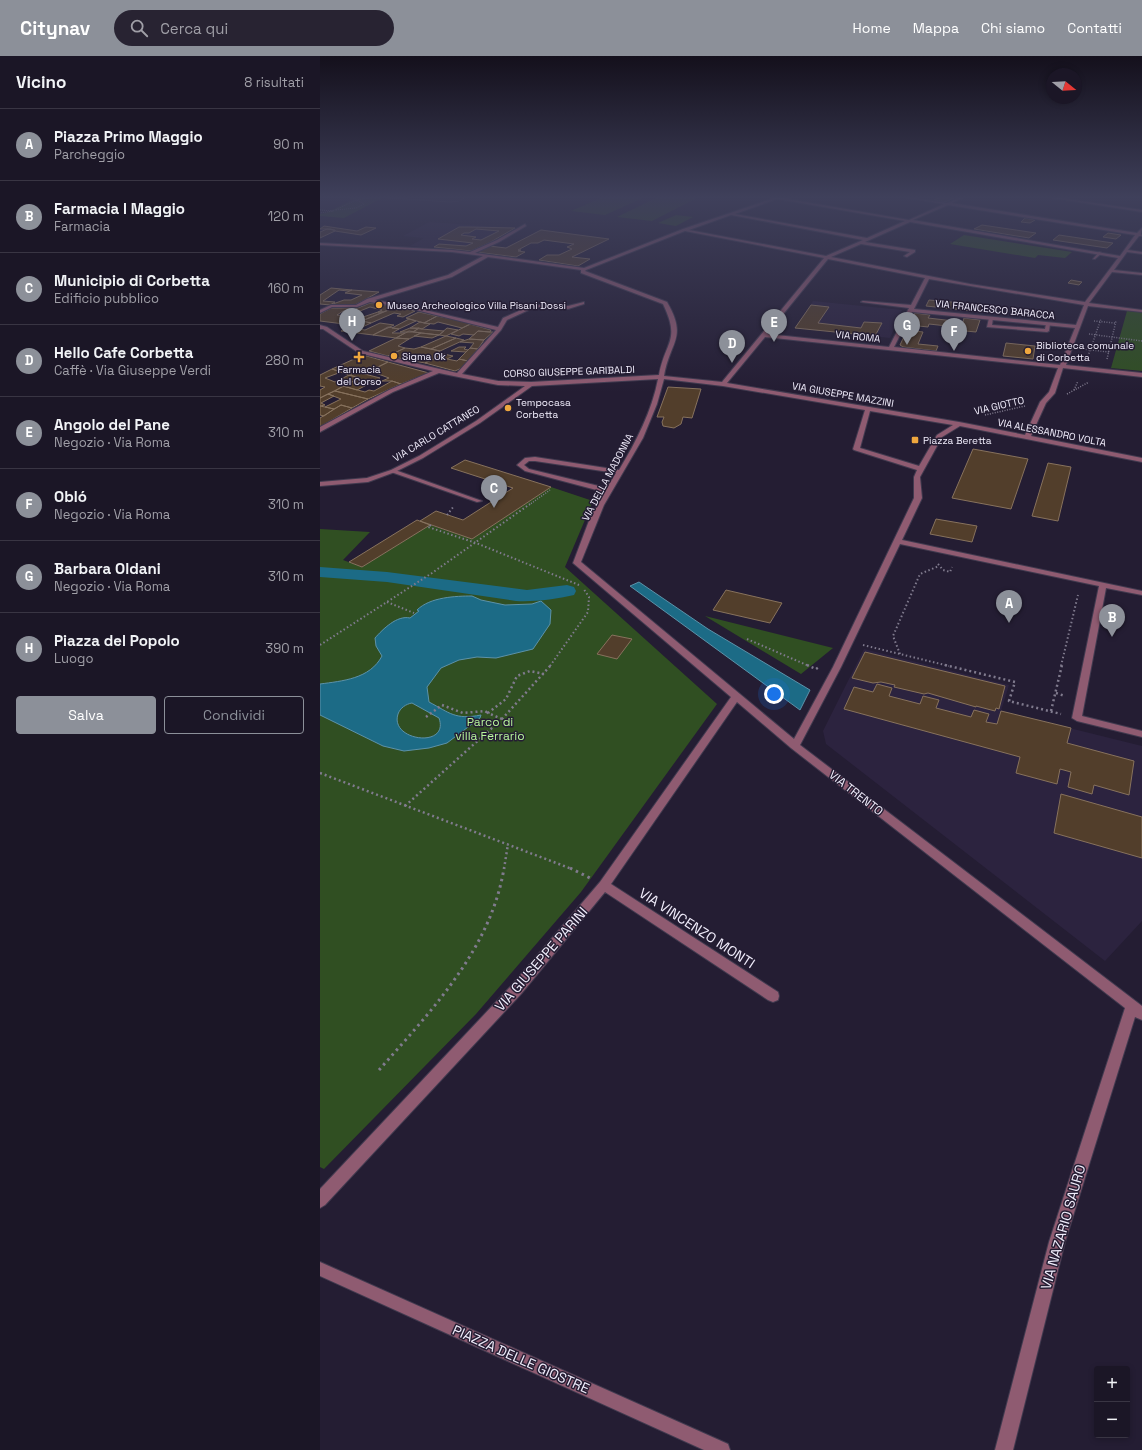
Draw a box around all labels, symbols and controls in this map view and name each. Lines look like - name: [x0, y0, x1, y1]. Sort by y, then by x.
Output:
- search box: [114, 10, 394, 46]
- text: Citynav: [20, 16, 90, 41]
- icon: search: [128, 17, 150, 39]
- text: Cerca qui: [160, 19, 228, 38]
- text: Home: [853, 19, 891, 37]
- text: Mappa: [913, 19, 959, 37]
- text: Chi siamo: [981, 19, 1045, 37]
- text: Contatti: [1067, 19, 1122, 37]
- north arrow: [1046, 68, 1082, 104]
- text: Vicino: [16, 71, 66, 93]
- text: 8 risultati: [244, 74, 304, 91]
- text: Piazza Primo Maggio: [54, 127, 203, 146]
- text: A: [25, 136, 33, 153]
- text: 90 m: [273, 136, 304, 153]
- text: Parcheggio: [54, 146, 125, 163]
- text: Farmacia I Maggio: [54, 199, 185, 218]
- text: B: [25, 208, 33, 225]
- text: 120 m: [268, 208, 304, 225]
- text: Farmacia: [54, 218, 110, 235]
- text: Municipio di Corbetta: [54, 271, 210, 290]
- text: C: [25, 280, 33, 297]
- text: 160 m: [268, 280, 304, 297]
- text: Edificio pubblico: [54, 290, 159, 307]
- street label: VIA FRANCESCO BARACCA: [934, 297, 1056, 322]
- place label: Museo Archeologico Villa Pisani Dossi: [387, 299, 566, 312]
- marker: Museo Archeologico Villa Pisani Dossi: [374, 300, 384, 310]
- pin: H: [339, 308, 365, 341]
- pin: E: [761, 309, 787, 342]
- pin: G: [894, 312, 920, 345]
- pin: F: [941, 318, 967, 351]
- street label: VIA ROMA: [835, 328, 882, 345]
- pin: D: [719, 330, 745, 363]
- place label: Biblioteca comunale di Corbetta: [1036, 339, 1134, 364]
- text: Hello Cafe Corbetta: [54, 343, 193, 362]
- marker: Biblioteca comunale di Corbetta: [1023, 346, 1033, 356]
- place label: Sigma Ok: [402, 350, 447, 363]
- marker: Sigma Ok: [389, 351, 399, 361]
- text: D: [25, 352, 33, 369]
- text: 280 m: [265, 352, 304, 369]
- marker: Farmacia del Corso: [354, 352, 364, 362]
- text: Caffè · Via Giuseppe Verdi: [54, 362, 211, 379]
- place label: Farmacia del Corso: [336, 363, 382, 388]
- street label: CORSO GIUSEPPE GARIBALDI: [503, 363, 635, 380]
- street label: VIA GIUSEPPE MAZZINI: [791, 379, 895, 410]
- street label: VIA GIOTTO: [973, 393, 1026, 418]
- place label: Tempocasa Corbetta: [516, 396, 571, 421]
- street label: VIA CARLO CATTANEO: [390, 402, 482, 465]
- marker: Tempocasa Corbetta: [503, 403, 513, 413]
- text: Angolo del Pane: [54, 415, 170, 434]
- street label: VIA ALESSANDRO VOLTA: [996, 416, 1108, 450]
- text: E: [25, 424, 33, 441]
- text: 310 m: [268, 424, 304, 441]
- street label: VIA DELLA MADONNA: [579, 431, 636, 523]
- text: Negozio · Via Roma: [54, 434, 170, 451]
- place label: Piazza Beretta: [923, 434, 992, 447]
- marker: Piazza Beretta: [910, 435, 920, 445]
- pin: C: [481, 475, 507, 508]
- text: Obló: [54, 487, 87, 506]
- text: F: [26, 496, 32, 513]
- text: 310 m: [268, 496, 304, 513]
- text: Negozio · Via Roma: [54, 506, 170, 523]
- text: Barbara Oldani: [54, 559, 161, 578]
- text: G: [25, 568, 33, 585]
- text: 310 m: [268, 568, 304, 585]
- text: Negozio · Via Roma: [54, 578, 170, 595]
- pin: A: [996, 590, 1022, 623]
- pin: B: [1099, 604, 1125, 637]
- text: Piazza del Popolo: [54, 631, 180, 650]
- text: H: [25, 640, 33, 657]
- text: 390 m: [265, 640, 304, 657]
- text: Luogo: [54, 650, 93, 667]
- your location: [764, 684, 784, 704]
- button: Salva: [16, 696, 156, 734]
- button: Condividi: [164, 696, 304, 734]
- park label: Parco di villa Ferrario: [455, 714, 525, 744]
- street label: VIA TRENTO: [826, 767, 886, 819]
- street label: VIA VINCENZO MONTI: [636, 884, 758, 972]
- street label: VIA GIUSEPPE PARINI: [491, 903, 591, 1015]
- street label: VIA NAZARIO SAURO: [1037, 1162, 1089, 1292]
- street label: PIAZZA DELLE GIOSTRE: [450, 1321, 592, 1397]
- map controls: [1094, 1366, 1130, 1438]
- button: +: [1094, 1366, 1130, 1402]
- button: −: [1094, 1402, 1130, 1438]

